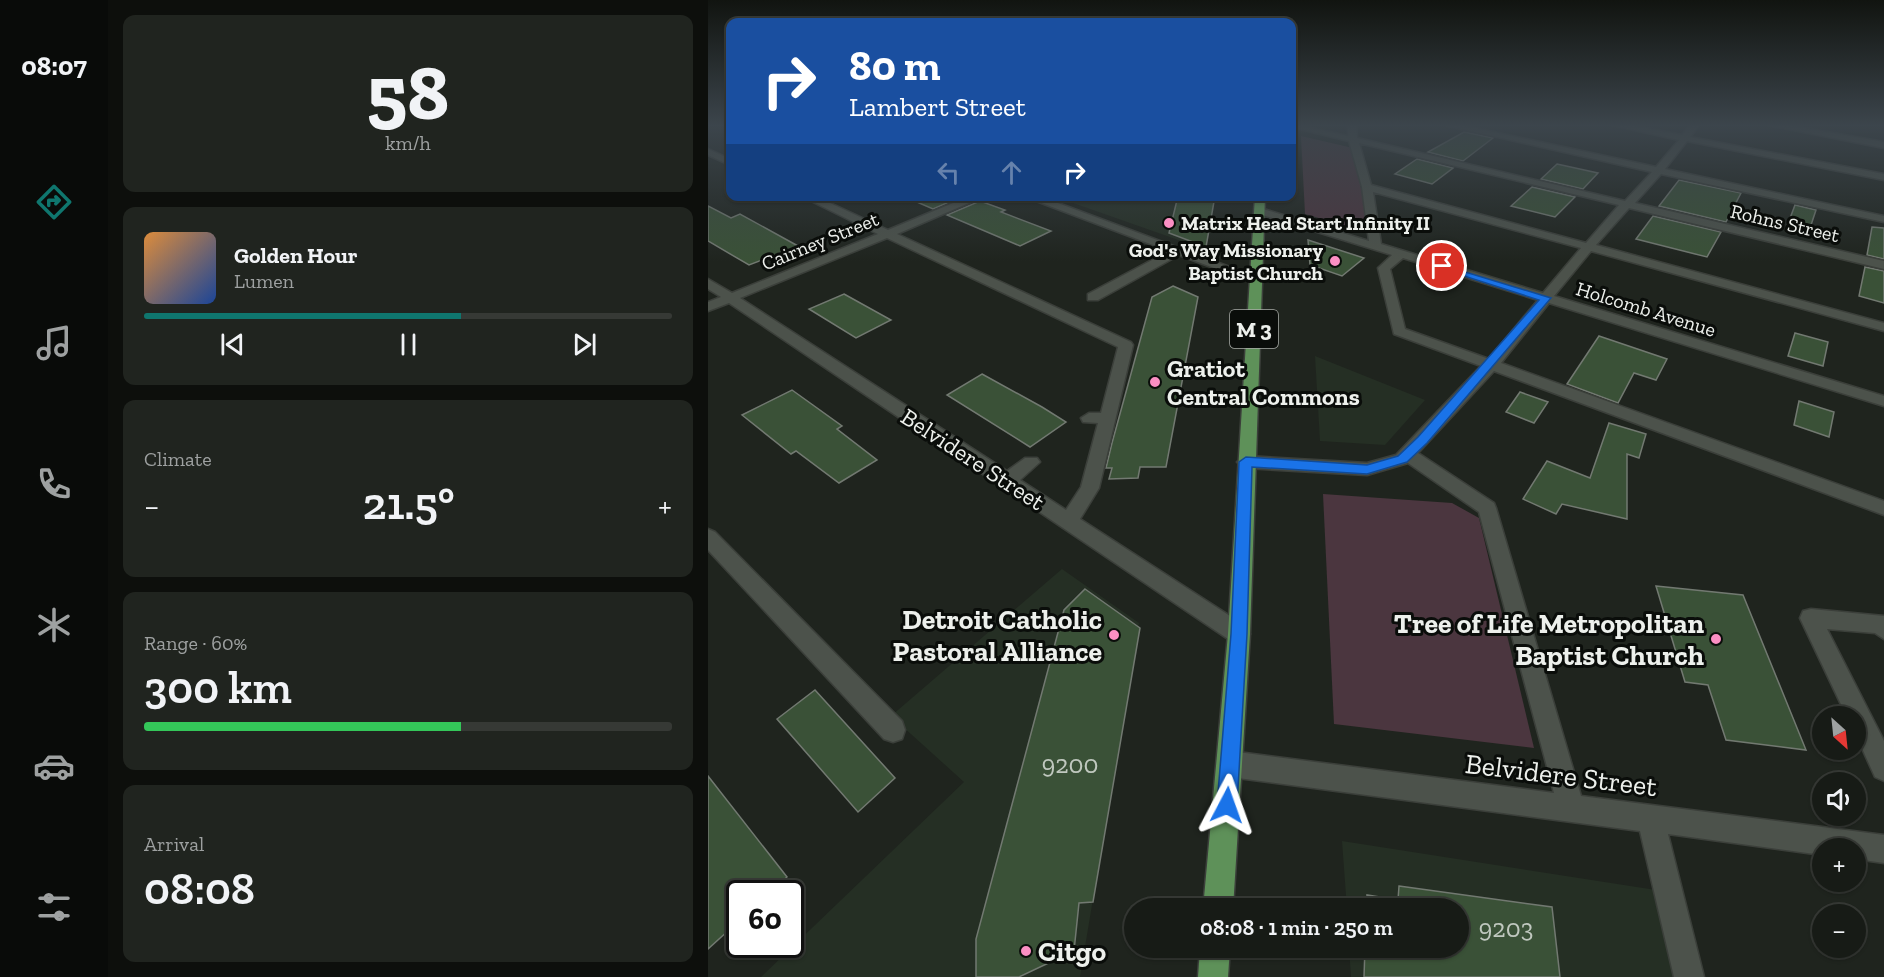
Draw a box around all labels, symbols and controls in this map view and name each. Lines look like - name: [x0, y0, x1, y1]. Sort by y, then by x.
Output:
- text: 80 m: [849, 40, 940, 91]
- icon: right: [750, 42, 828, 120]
- text: 58: [367, 45, 449, 139]
- text: 08:07: [21, 50, 87, 82]
- text: Lambert Street: [849, 91, 1026, 123]
- text: km/h: [385, 131, 431, 155]
- icon: left: [932, 156, 965, 189]
- icon: ahead: [995, 156, 1028, 189]
- icon: right: [1058, 156, 1091, 189]
- icon: directions: [33, 181, 75, 223]
- street label: Rohns Street: [1728, 199, 1842, 247]
- street label: Cairney Street: [758, 206, 883, 275]
- place label: Matrix Head Start Infinity II: [1181, 211, 1430, 235]
- marker: Matrix Head Start Infinity II: [1162, 216, 1176, 230]
- place label: God's Way Missionary Baptist Church: [1129, 238, 1323, 285]
- pin: [1416, 240, 1467, 291]
- text: Golden Hour: [234, 242, 358, 269]
- icon: arrive: [1425, 249, 1458, 282]
- marker: God's Way Missionary Baptist Church: [1328, 254, 1342, 268]
- text: Lumen: [234, 269, 294, 293]
- street label: Holcomb Avenue: [1573, 276, 1719, 342]
- road number: M 3: [1230, 310, 1278, 348]
- icon: music: [33, 322, 75, 364]
- icon: previous: [216, 328, 249, 361]
- icon: pause: [392, 328, 425, 361]
- icon: next: [568, 328, 601, 361]
- place label: Gratiot Central Commons: [1167, 354, 1360, 411]
- marker: Gratiot Central Commons: [1148, 375, 1162, 389]
- street label: Belvidere Street: [896, 402, 1050, 516]
- text: Climate: [144, 447, 212, 471]
- icon: phone: [33, 463, 75, 505]
- text: 21.5°: [363, 477, 455, 531]
- text: −: [144, 486, 159, 525]
- text: +: [658, 486, 672, 525]
- place label: Detroit Catholic Pastoral Alliance: [893, 603, 1102, 668]
- icon: climate: [33, 604, 75, 646]
- place label: Tree of Life Metropolitan Baptist Church: [1394, 607, 1704, 672]
- marker: Detroit Catholic Pastoral Alliance: [1107, 628, 1121, 642]
- text: Range · 60%: [144, 631, 247, 655]
- marker: Tree of Life Metropolitan Baptist Church: [1709, 632, 1723, 646]
- text: 300 km: [144, 661, 292, 715]
- north arrow: [1812, 706, 1866, 760]
- map controls: [1812, 706, 1866, 958]
- icon: car: [33, 745, 75, 787]
- street label: Belvidere Street: [1463, 747, 1659, 803]
- house number: 9200: [1041, 748, 1099, 780]
- button: sound: [1812, 772, 1866, 826]
- position arrow: [1195, 773, 1259, 837]
- text: Arrival: [144, 832, 204, 856]
- button: +: [1812, 838, 1866, 892]
- text: 08:08: [144, 862, 255, 916]
- speed limit sign: 60: [726, 880, 804, 958]
- icon: filters: [33, 886, 75, 928]
- button: −: [1812, 904, 1866, 958]
- house number: 9203: [1479, 912, 1533, 944]
- text: 08:08 · 1 min · 250 m: [1200, 914, 1393, 941]
- place label: Citgo: [1038, 935, 1106, 968]
- marker: Citgo: [1019, 944, 1033, 958]

